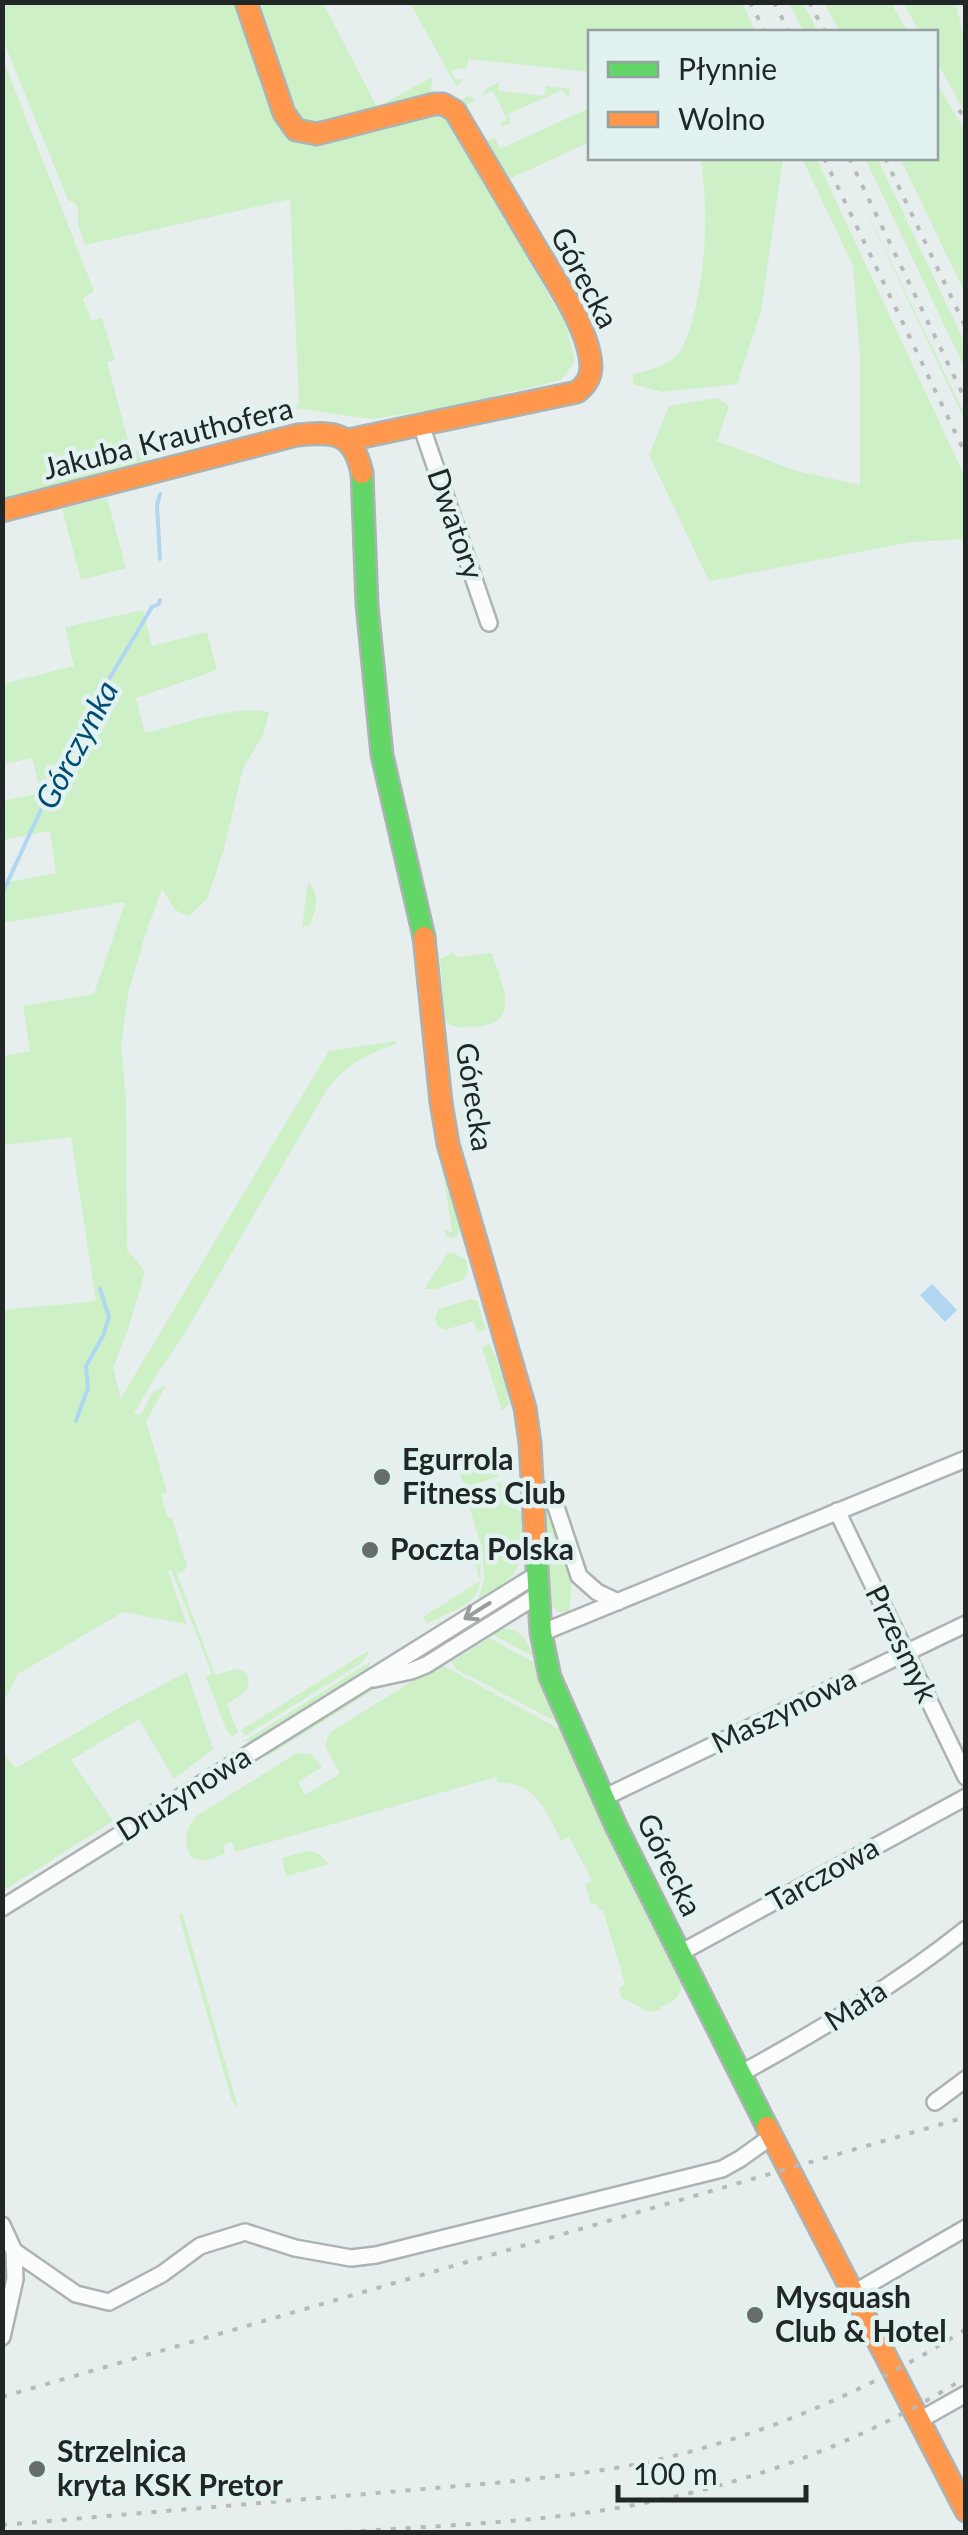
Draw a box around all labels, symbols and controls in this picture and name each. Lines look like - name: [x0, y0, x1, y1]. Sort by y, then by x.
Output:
- legend: [588, 30, 938, 160]
- text: Płynnie: [678, 50, 777, 86]
- text: Wolno: [678, 100, 765, 136]
- street label: Górecka: [544, 220, 627, 334]
- street label: Jakuba Krauthofera: [39, 389, 296, 486]
- street label: Dwatory: [421, 463, 493, 584]
- water label: Górczynka: [26, 673, 126, 815]
- street label: Górecka: [450, 1040, 502, 1154]
- place label: Egurrola Fitness Club: [402, 1440, 566, 1510]
- marker: Egurrola Fitness Club: [371, 1466, 393, 1488]
- place label: Poczta Polska: [390, 1530, 574, 1566]
- marker: Poczta Polska: [359, 1539, 381, 1561]
- street label: Przesmyk: [859, 1579, 947, 1708]
- one-way arrow: [463, 1601, 492, 1622]
- street label: Maszynowa: [705, 1659, 861, 1760]
- street label: Drużynowa: [109, 1737, 257, 1848]
- street label: Górecka: [631, 1807, 711, 1921]
- street label: Tarczowa: [760, 1828, 884, 1919]
- street label: Mała: [817, 1971, 893, 2038]
- place label: Mysquash Club & Hotel: [775, 2278, 947, 2348]
- marker: Mysquash Club & Hotel: [744, 2304, 766, 2326]
- place label: Strzelnica kryta KSK Pretor: [57, 2432, 284, 2502]
- scale bar: [618, 2440, 806, 2502]
- text: 100 m: [633, 2455, 718, 2491]
- marker: Strzelnica kryta KSK Pretor: [26, 2458, 48, 2480]

